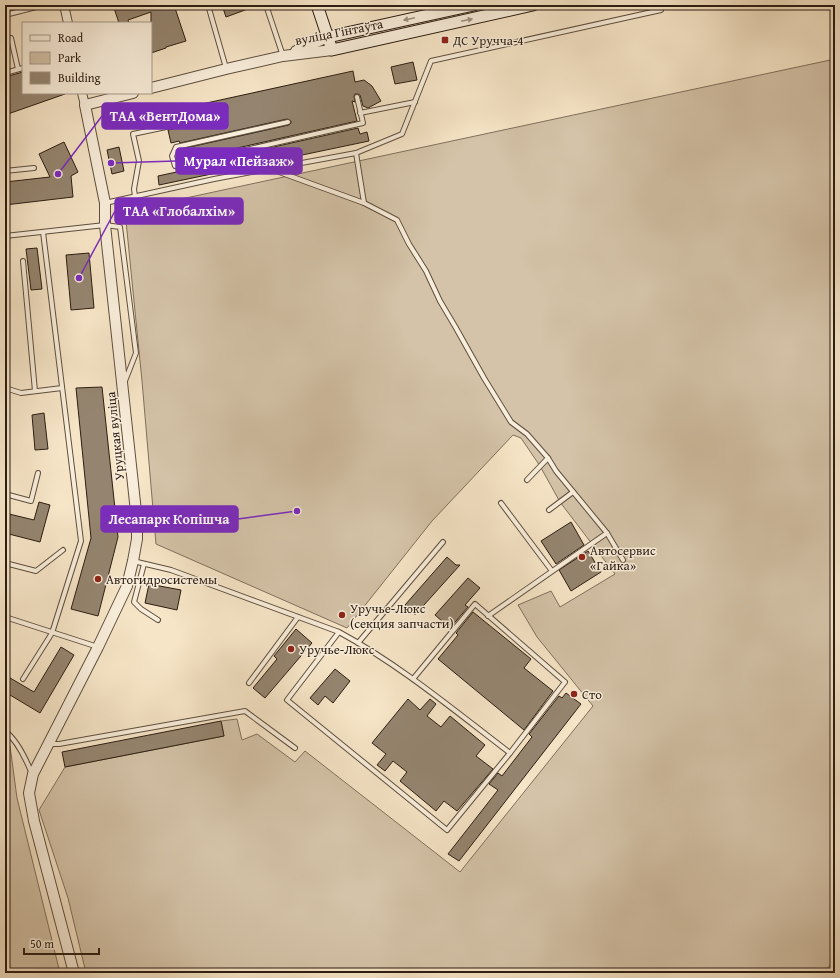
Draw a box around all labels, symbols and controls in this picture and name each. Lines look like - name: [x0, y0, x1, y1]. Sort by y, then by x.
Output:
- street label: вуліца Гінтаўта: [293, 14, 385, 50]
- one-way arrow: [461, 16, 473, 22]
- one-way arrow: [403, 17, 415, 23]
- legend: [22, 22, 152, 94]
- text: Road: [58, 29, 84, 46]
- place label: ДС Уручча-4: [452, 31, 524, 50]
- marker: ДС Уручча-4: [440, 35, 450, 45]
- text: Park: [58, 49, 82, 66]
- text: Building: [58, 69, 101, 86]
- callout: ТАА «ВентДома»: [102, 103, 228, 129]
- text: ТАА «ВентДома»: [110, 106, 220, 126]
- callout: Мурал «Пейзаж»: [176, 148, 302, 174]
- text: Мурал «Пейзаж»: [184, 151, 294, 171]
- callout: ТАА «Глобалхім»: [115, 198, 243, 224]
- text: ТАА «Глобалхім»: [123, 201, 235, 221]
- street label: Уруцкая вуліца: [101, 390, 129, 481]
- callout: Лесапарк Копішча: [101, 506, 238, 532]
- text: Лесапарк Копішча: [109, 509, 230, 529]
- place label: Автосервис «Гайка»: [590, 541, 656, 575]
- marker: Автосервис «Гайка»: [577, 552, 587, 562]
- place label: Автогидросистемы: [106, 570, 217, 589]
- marker: Автогидросистемы: [93, 574, 103, 584]
- place label: Уручье-Люкс (секция запчасти): [350, 599, 454, 633]
- marker: Уручье-Люкс (секция запчасти): [337, 610, 347, 620]
- place label: Уручье-Люкс: [299, 640, 375, 659]
- marker: Уручье-Люкс: [286, 644, 296, 654]
- place label: Сто: [582, 685, 602, 704]
- marker: Сто: [569, 689, 579, 699]
- scale bar: [24, 930, 99, 956]
- text: 50 m: [30, 935, 54, 952]

